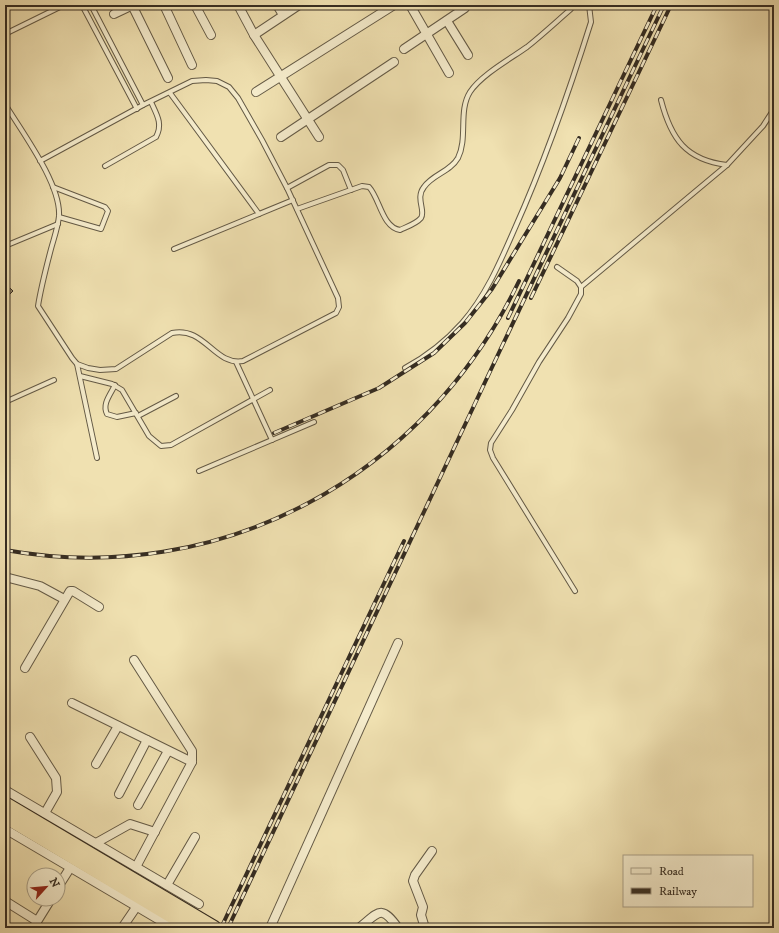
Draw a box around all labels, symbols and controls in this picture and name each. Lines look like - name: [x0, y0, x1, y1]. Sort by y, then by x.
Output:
- legend: [623, 855, 753, 907]
- text: Road: [659, 864, 684, 879]
- north arrow: [26, 867, 66, 907]
- text: N: [46, 876, 62, 890]
- text: Railway: [659, 884, 697, 899]

